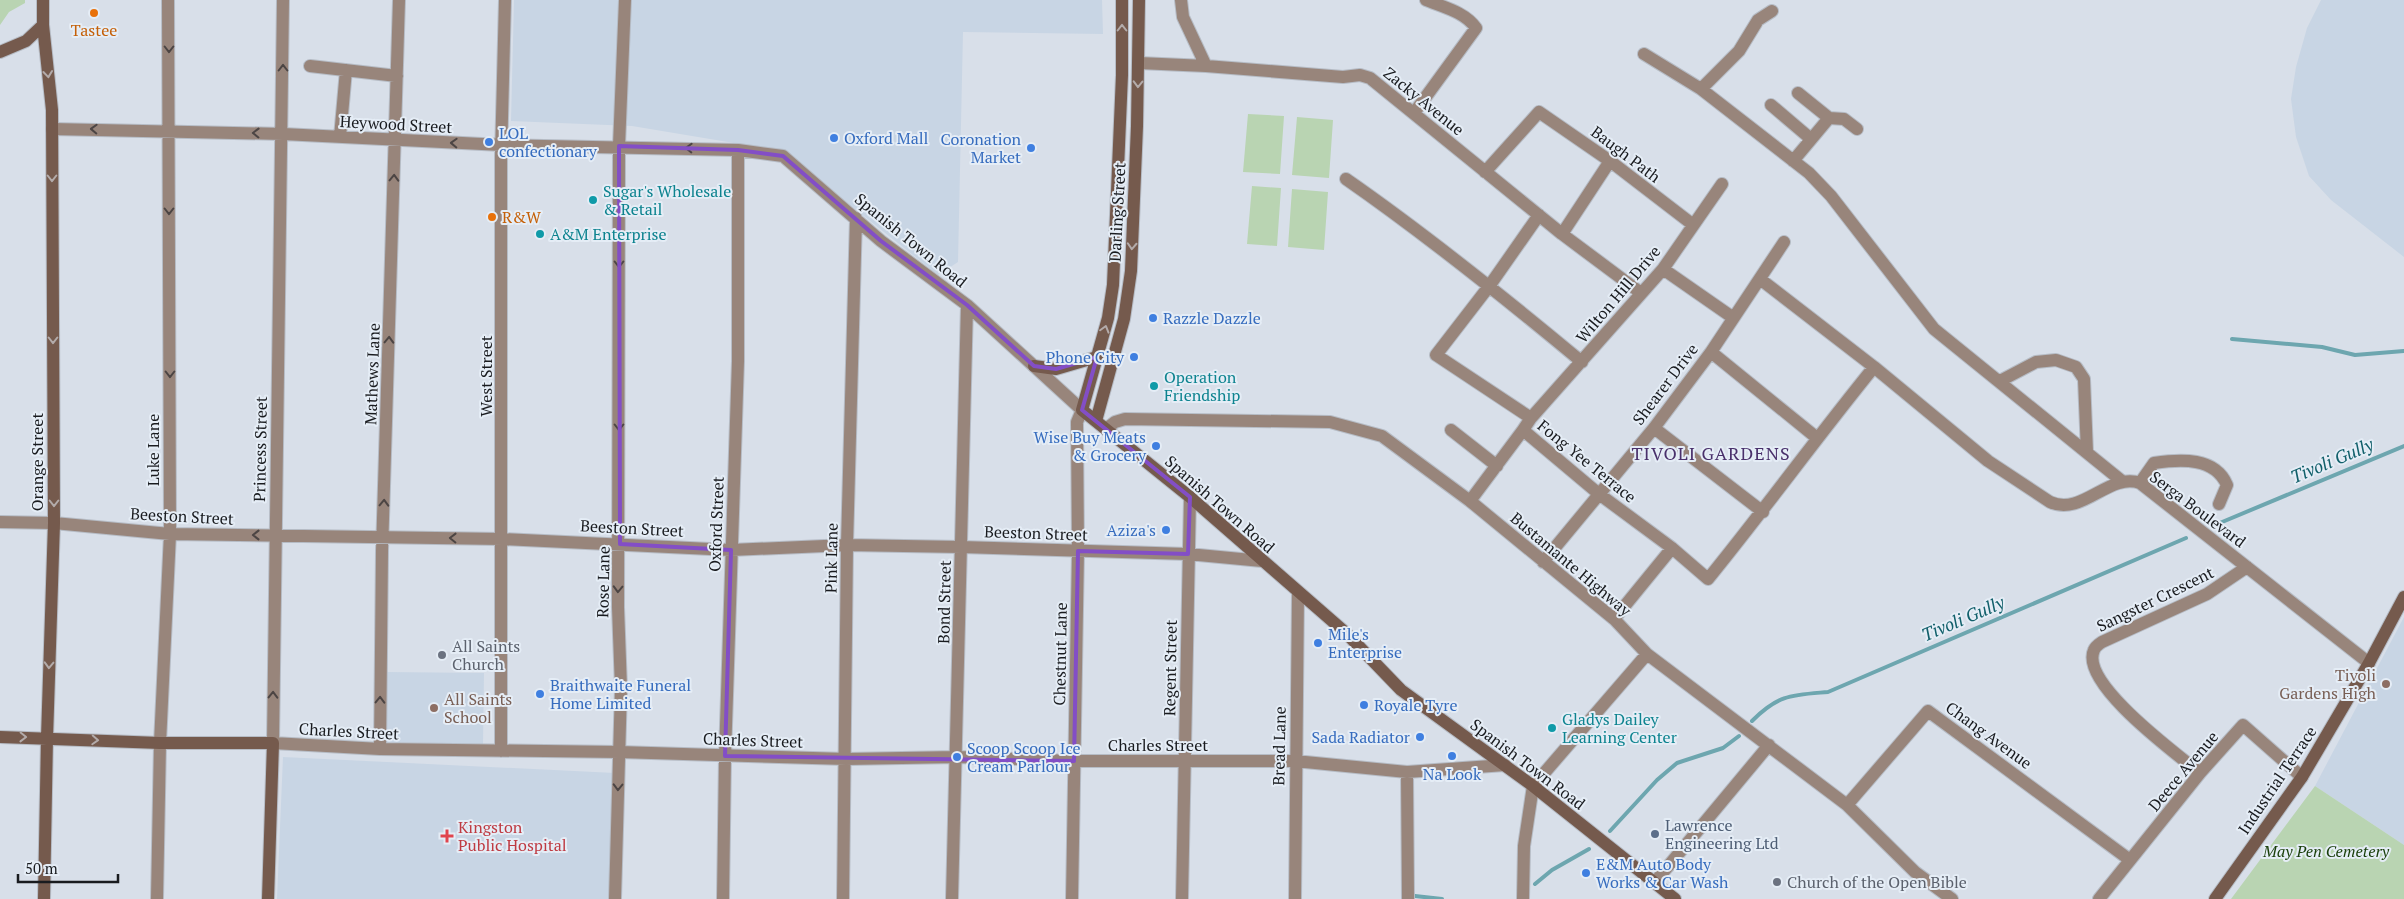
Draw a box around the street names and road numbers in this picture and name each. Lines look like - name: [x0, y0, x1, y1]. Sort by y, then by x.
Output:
- street label: Zacky Avenue: [1379, 62, 1469, 140]
- street label: Heywood Street: [339, 110, 453, 138]
- street label: Baugh Path: [1587, 121, 1666, 188]
- street label: Darling Street: [1103, 162, 1131, 262]
- street label: Spanish Town Road: [850, 188, 972, 292]
- street label: Wilton Hill Drive: [1571, 241, 1665, 347]
- street label: Mathews Lane: [359, 323, 385, 425]
- street label: West Street: [475, 335, 497, 417]
- street label: Shearer Drive: [1627, 339, 1703, 429]
- street label: Princess Street: [248, 396, 272, 502]
- street label: Orange Street: [26, 413, 48, 511]
- street label: Luke Lane: [142, 414, 164, 486]
- street label: Fong Yee Terrace: [1533, 414, 1641, 508]
- street label: Spanish Town Road: [1161, 450, 1280, 558]
- street label: Serga Boulevard: [2146, 466, 2251, 552]
- street label: Oxford Street: [703, 476, 729, 572]
- street label: Beeston Street: [130, 502, 234, 530]
- street label: Bustamante Highway: [1506, 507, 1637, 622]
- street label: Beeston Street: [580, 514, 684, 542]
- street label: Beeston Street: [984, 520, 1088, 546]
- street label: Pink Lane: [819, 523, 843, 593]
- street label: Rose Lane: [591, 546, 615, 618]
- street label: Bond Street: [932, 560, 956, 644]
- street label: Sangster Crescent: [2093, 561, 2217, 637]
- street label: Chestnut Lane: [1048, 602, 1072, 706]
- street label: Regent Street: [1158, 620, 1182, 716]
- street label: Chang Avenue: [1941, 696, 2037, 774]
- street label: Bread Lane: [1267, 706, 1291, 786]
- street label: Spanish Town Road: [1466, 714, 1590, 815]
- street label: Charles Street: [298, 717, 400, 745]
- street label: Industrial Terrace: [2233, 721, 2321, 839]
- street label: Deece Avenue: [2143, 726, 2223, 816]
- street label: Charles Street: [702, 727, 804, 753]
- street label: Charles Street: [1108, 734, 1208, 756]

